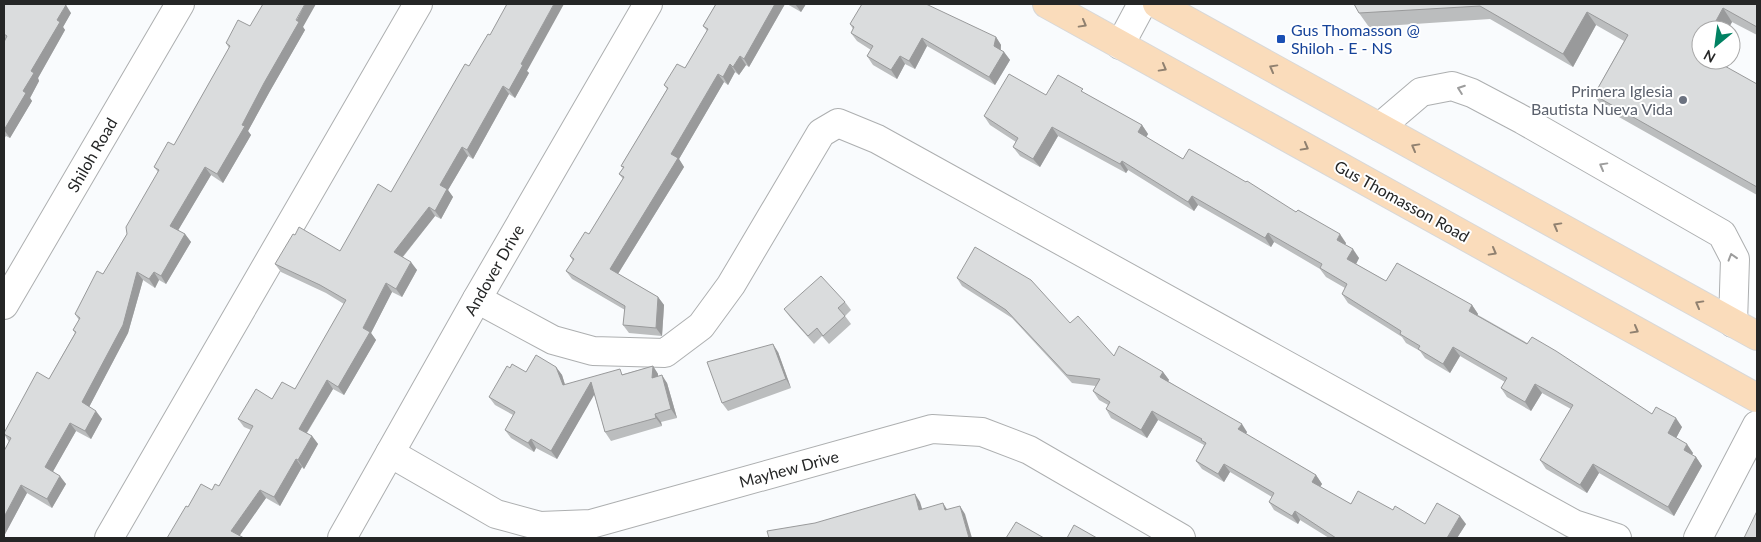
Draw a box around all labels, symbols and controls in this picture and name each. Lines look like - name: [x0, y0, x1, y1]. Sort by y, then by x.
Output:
- one-way arrow: [1078, 18, 1087, 28]
- place label: Gus Thomasson @ Shiloh - E - NS: [1291, 20, 1420, 57]
- north arrow: [1691, 20, 1741, 70]
- marker: Gus Thomasson @ Shiloh - E - NS: [1275, 33, 1287, 45]
- text: N: [1701, 47, 1718, 67]
- one-way arrow: [1158, 62, 1167, 72]
- one-way arrow: [1269, 64, 1278, 74]
- place label: Primera Iglesia Bautista Nueva Vida: [1531, 81, 1673, 118]
- one-way arrow: [1457, 85, 1465, 95]
- marker: Primera Iglesia Bautista Nueva Vida: [1677, 94, 1689, 106]
- street label: Shiloh Road: [63, 114, 120, 195]
- one-way arrow: [1300, 141, 1309, 151]
- one-way arrow: [1411, 143, 1420, 153]
- street label: Gus Thomasson Road: [1332, 156, 1473, 245]
- one-way arrow: [1600, 163, 1609, 173]
- street label: Andover Drive: [460, 221, 527, 319]
- one-way arrow: [1554, 222, 1563, 232]
- one-way arrow: [1488, 245, 1497, 255]
- one-way arrow: [1728, 253, 1738, 262]
- one-way arrow: [1696, 301, 1705, 311]
- one-way arrow: [1630, 324, 1639, 334]
- street label: Mayhew Drive: [737, 446, 841, 491]

